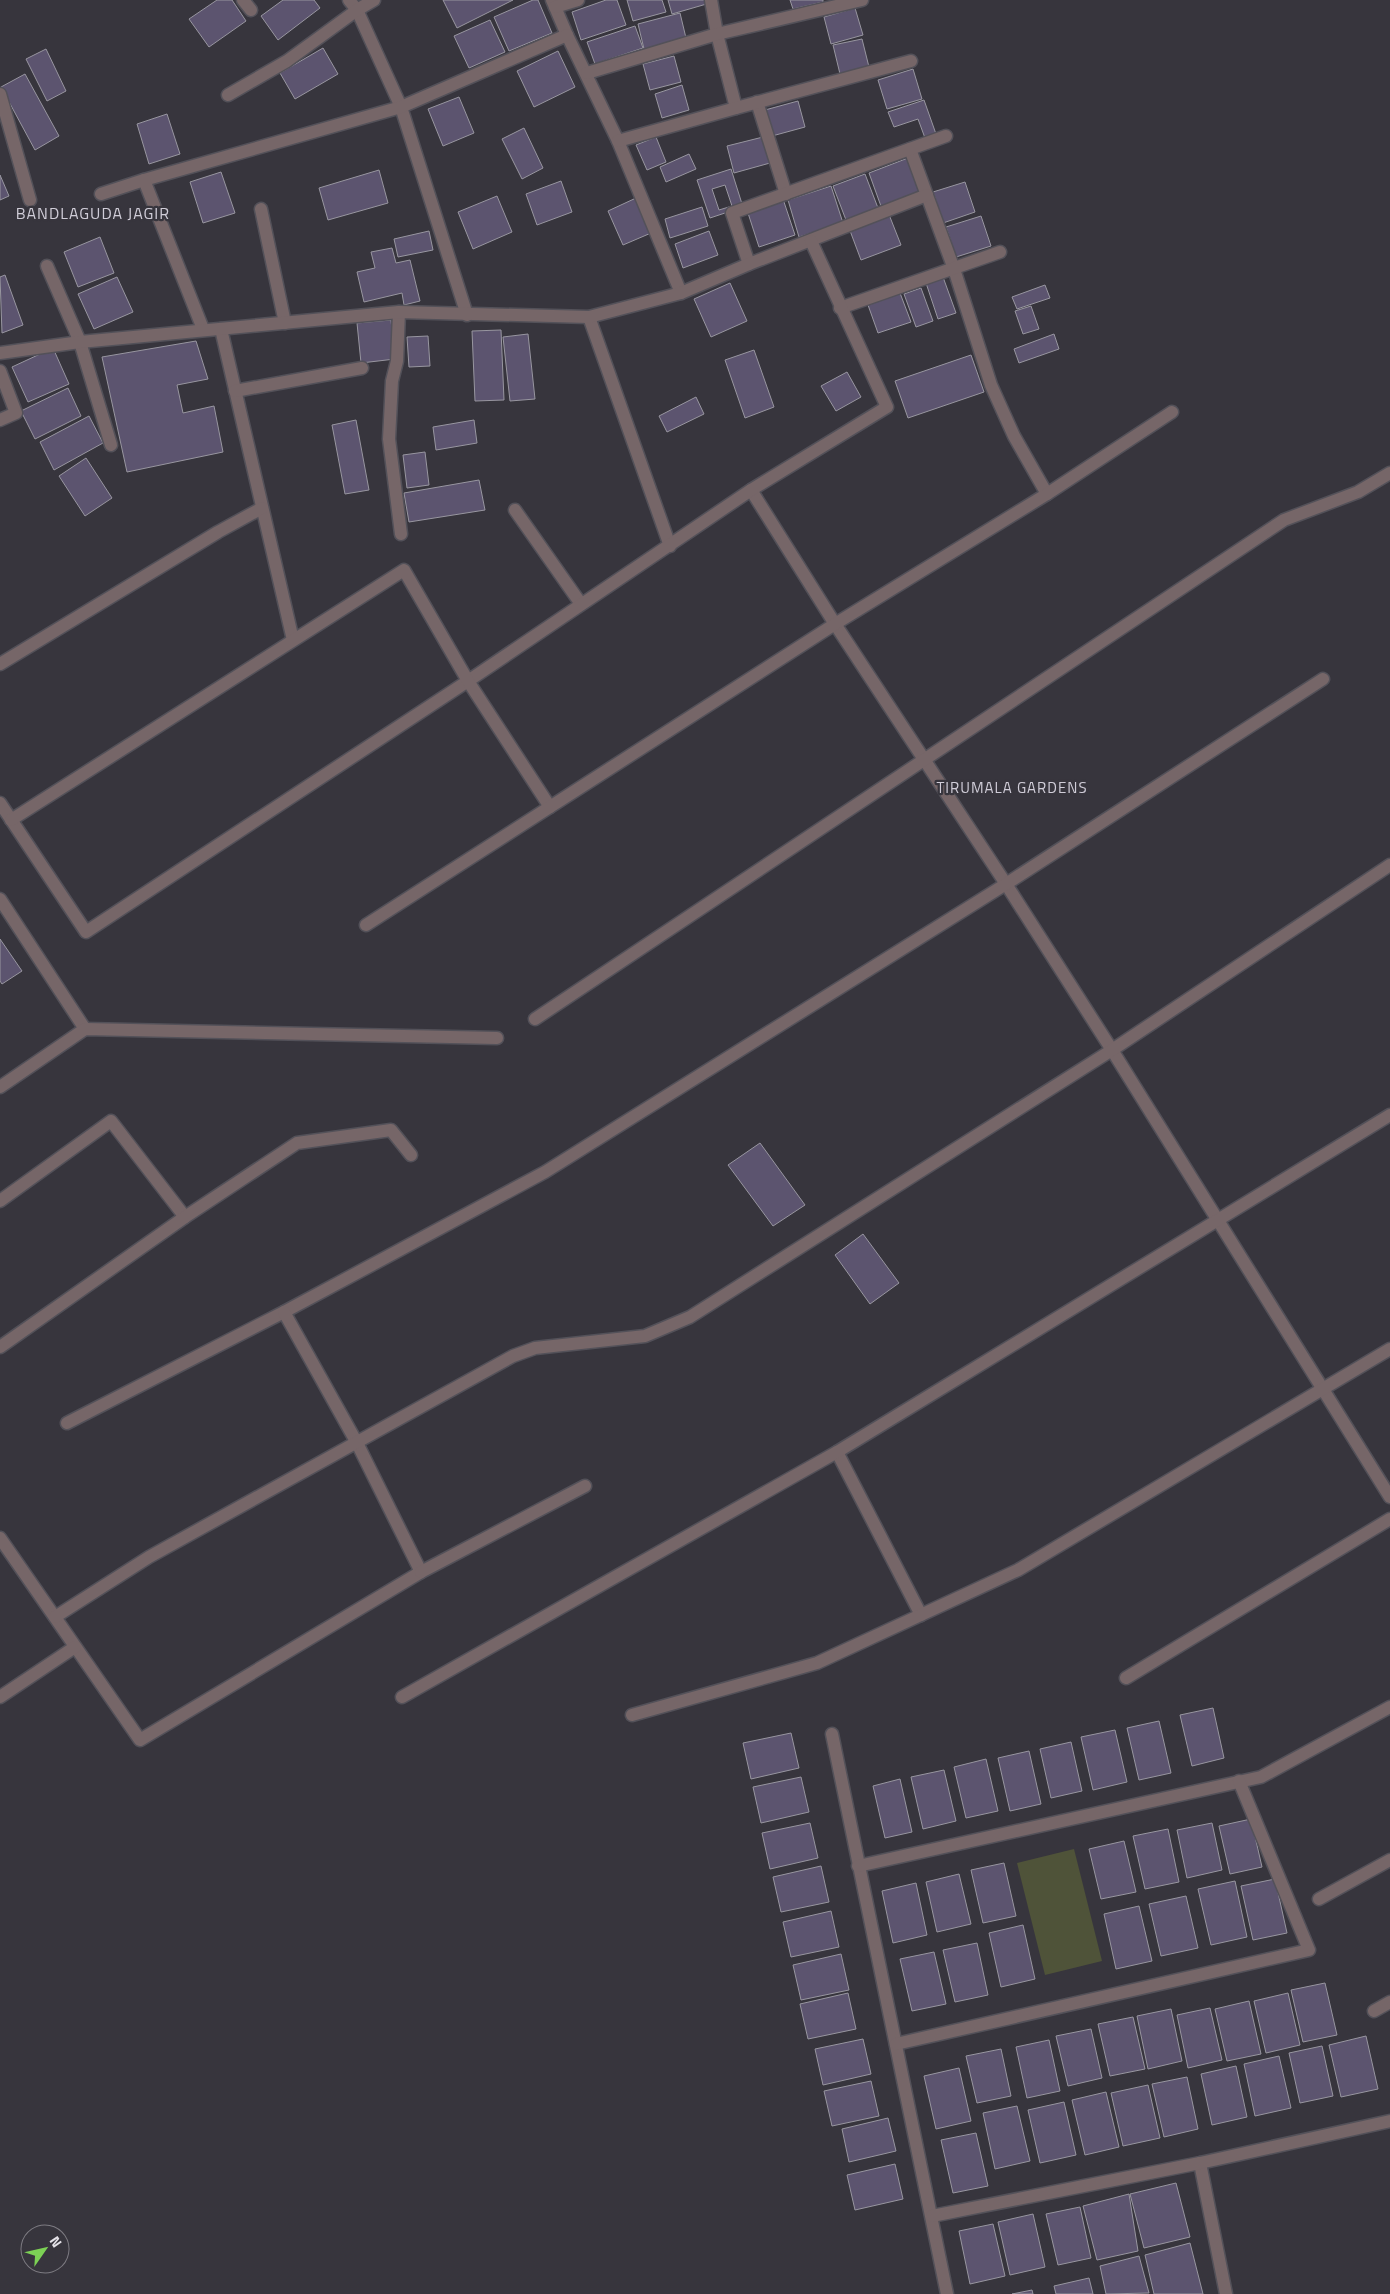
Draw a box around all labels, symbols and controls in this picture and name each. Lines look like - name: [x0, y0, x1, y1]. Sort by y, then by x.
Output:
- district label: BANDLAGUDA JAGIR: [16, 201, 170, 225]
- district label: TIRUMALA GARDENS: [936, 776, 1088, 799]
- north arrow: [20, 2224, 70, 2274]
- text: N: [45, 2232, 68, 2251]

